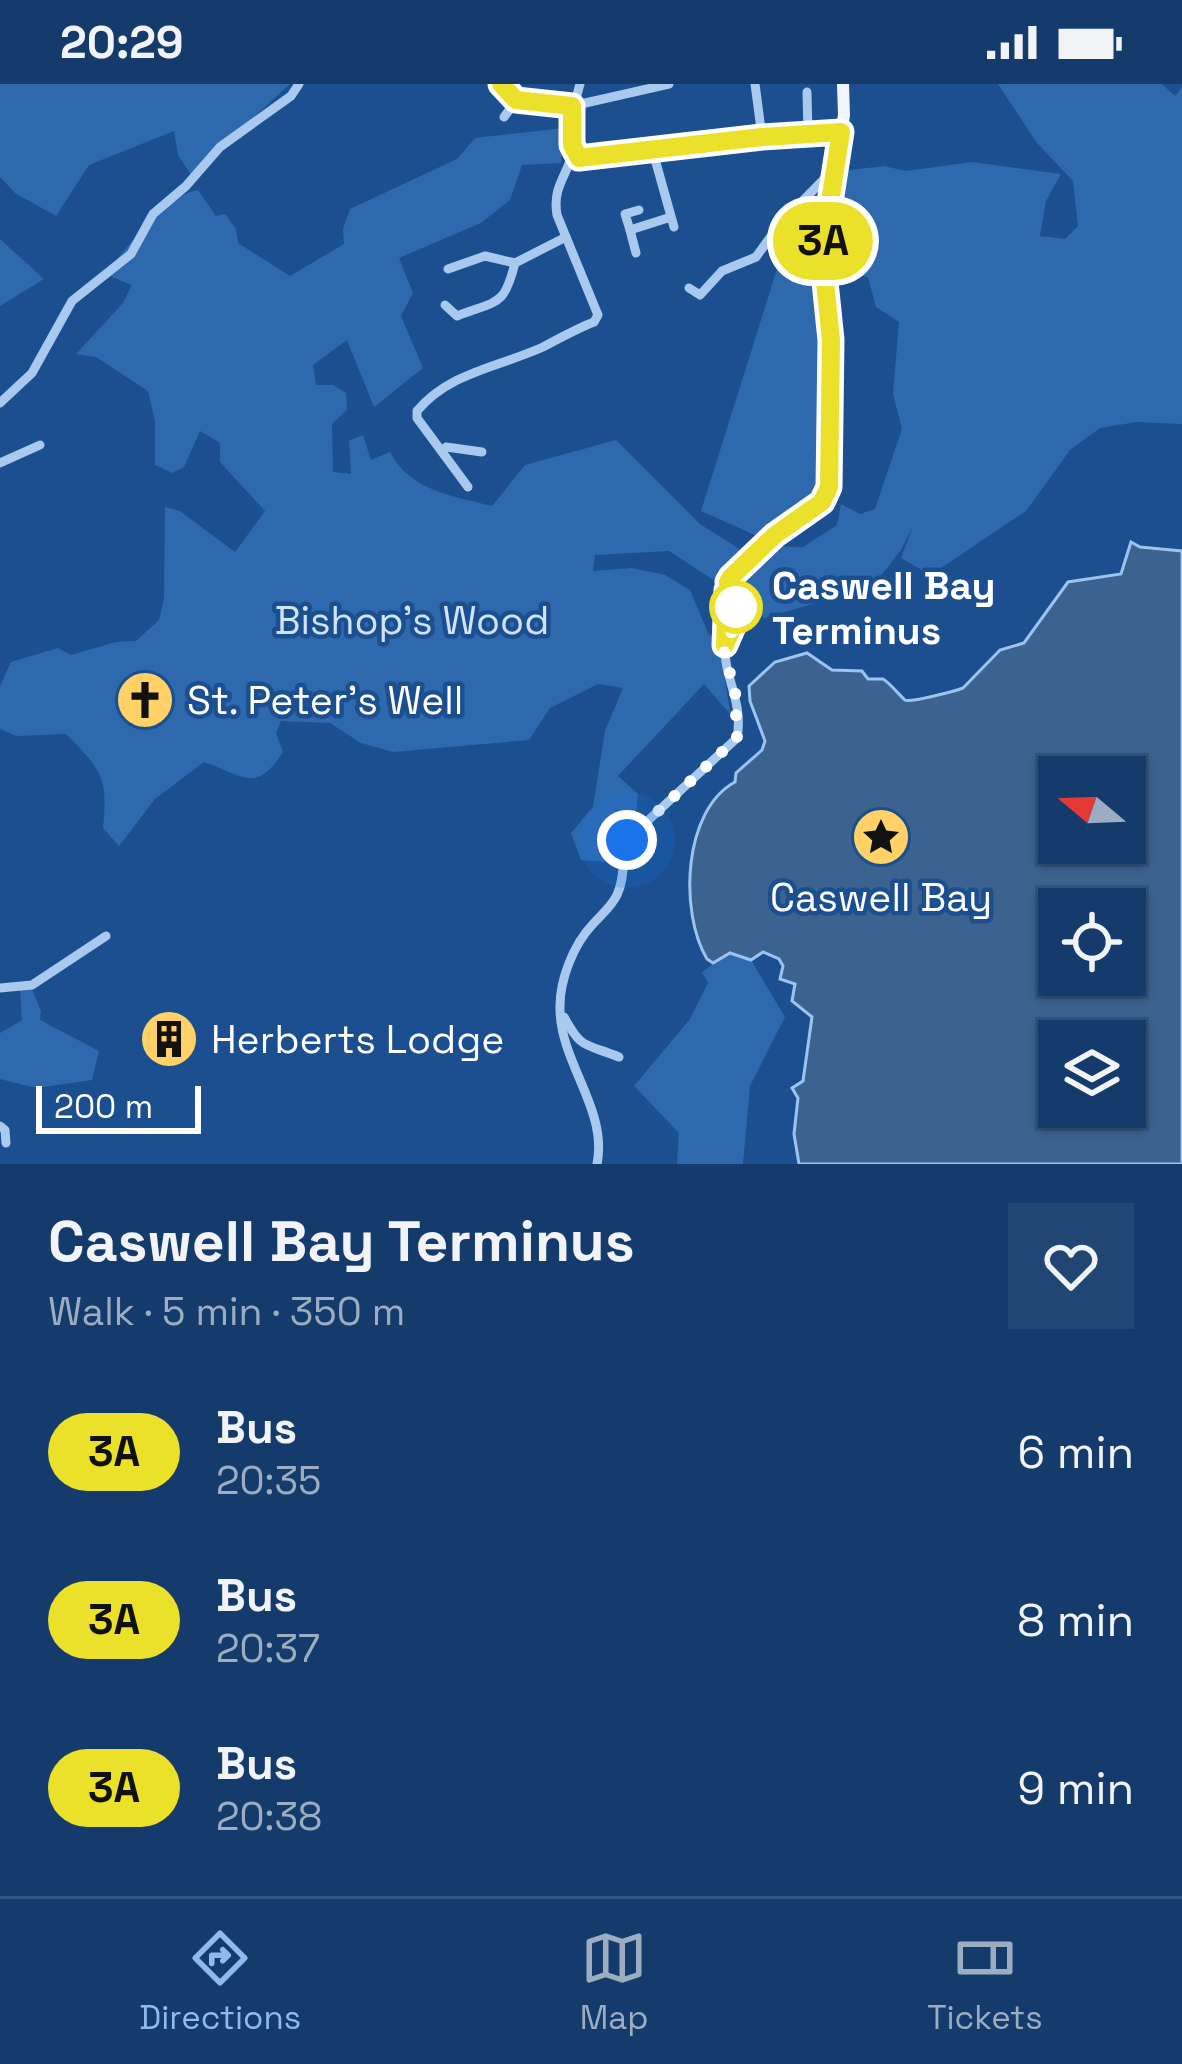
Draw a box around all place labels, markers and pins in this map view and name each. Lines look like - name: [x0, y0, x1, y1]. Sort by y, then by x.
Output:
- place label: Caswell Bay Terminus: [772, 561, 996, 655]
- marker: Caswell Bay Terminus: [711, 582, 761, 632]
- church icon: St. Peter's Well: [114, 669, 176, 731]
- place label: St. Peter's Well: [187, 676, 463, 725]
- place icon: Caswell Bay: [850, 806, 912, 868]
- place label: Caswell Bay: [770, 873, 992, 922]
- building icon: Herberts Lodge: [138, 1008, 200, 1070]
- place label: Herberts Lodge: [211, 1015, 504, 1064]

